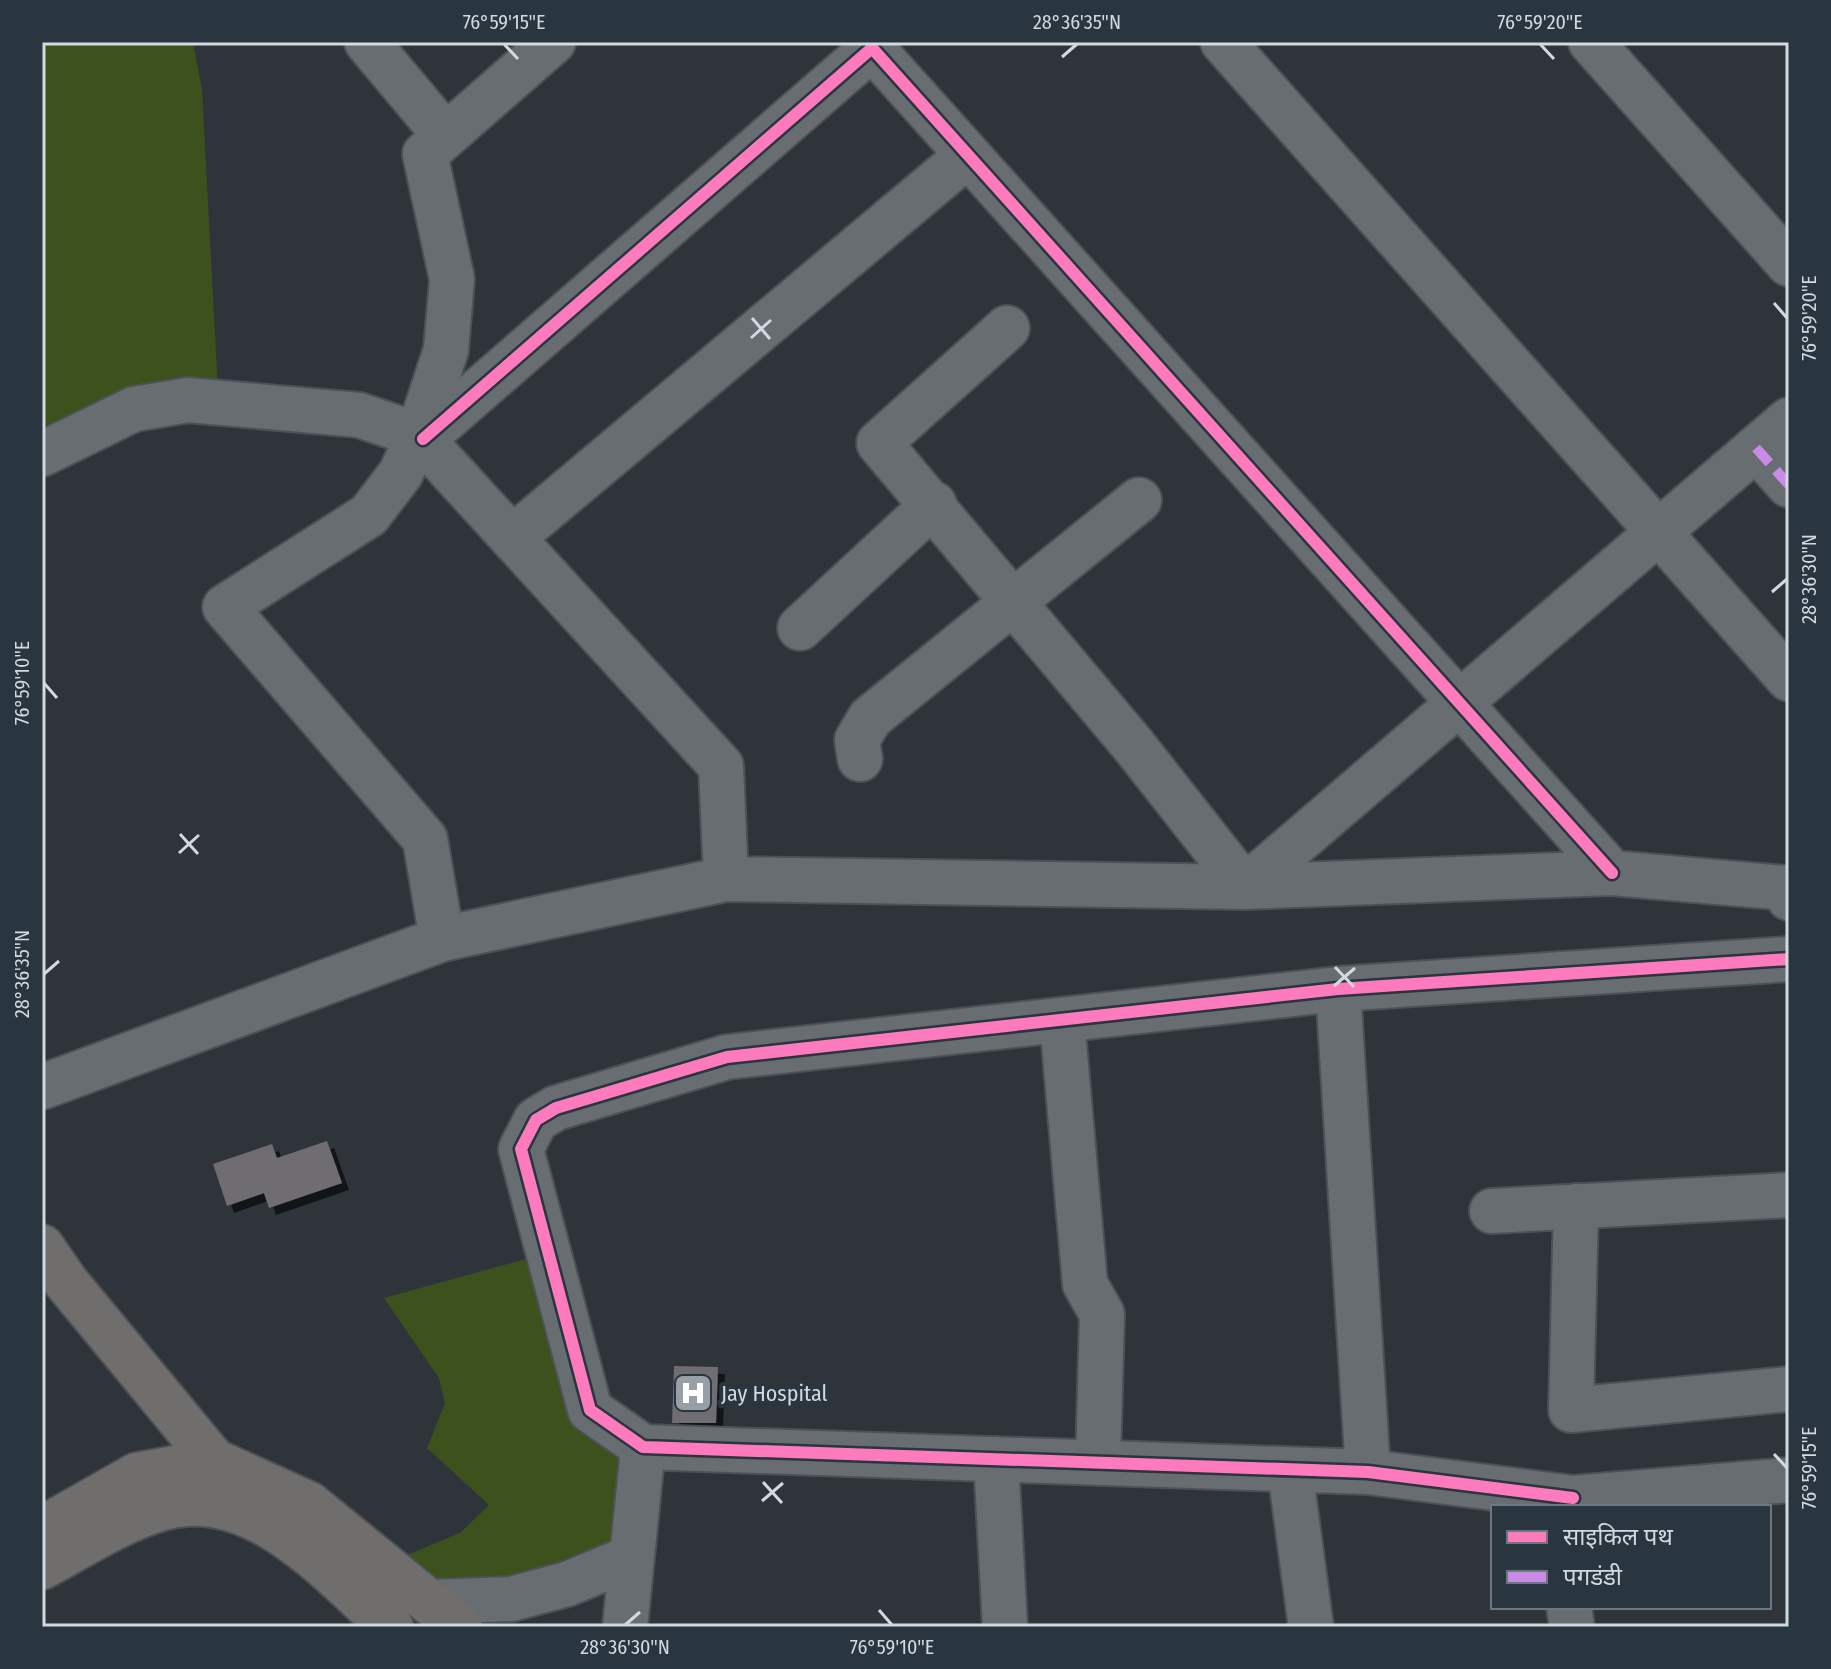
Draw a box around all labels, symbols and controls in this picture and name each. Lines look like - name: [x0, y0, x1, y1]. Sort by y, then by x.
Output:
- text: 76°59'15"E: [463, 10, 545, 34]
- text: 28°36'35"N: [1033, 10, 1121, 34]
- text: 76°59'20"E: [1497, 10, 1583, 34]
- text: 76°59'20"E: [1797, 275, 1821, 361]
- text: 28°36'30"N: [1797, 534, 1821, 624]
- text: 76°59'10"E: [10, 641, 34, 725]
- text: 28°36'35"N: [10, 930, 34, 1018]
- hospital icon: Jay Hospital: [672, 1372, 714, 1414]
- place label: Jay Hospital: [721, 1380, 828, 1407]
- text: 76°59'15"E: [1797, 1427, 1821, 1509]
- legend: [1491, 1505, 1771, 1609]
- text: साइकिल पथ: [1563, 1523, 1673, 1551]
- text: पगडंडी: [1563, 1563, 1623, 1591]
- text: 28°36'30"N: [580, 1635, 670, 1659]
- text: 76°59'10"E: [850, 1635, 934, 1659]

